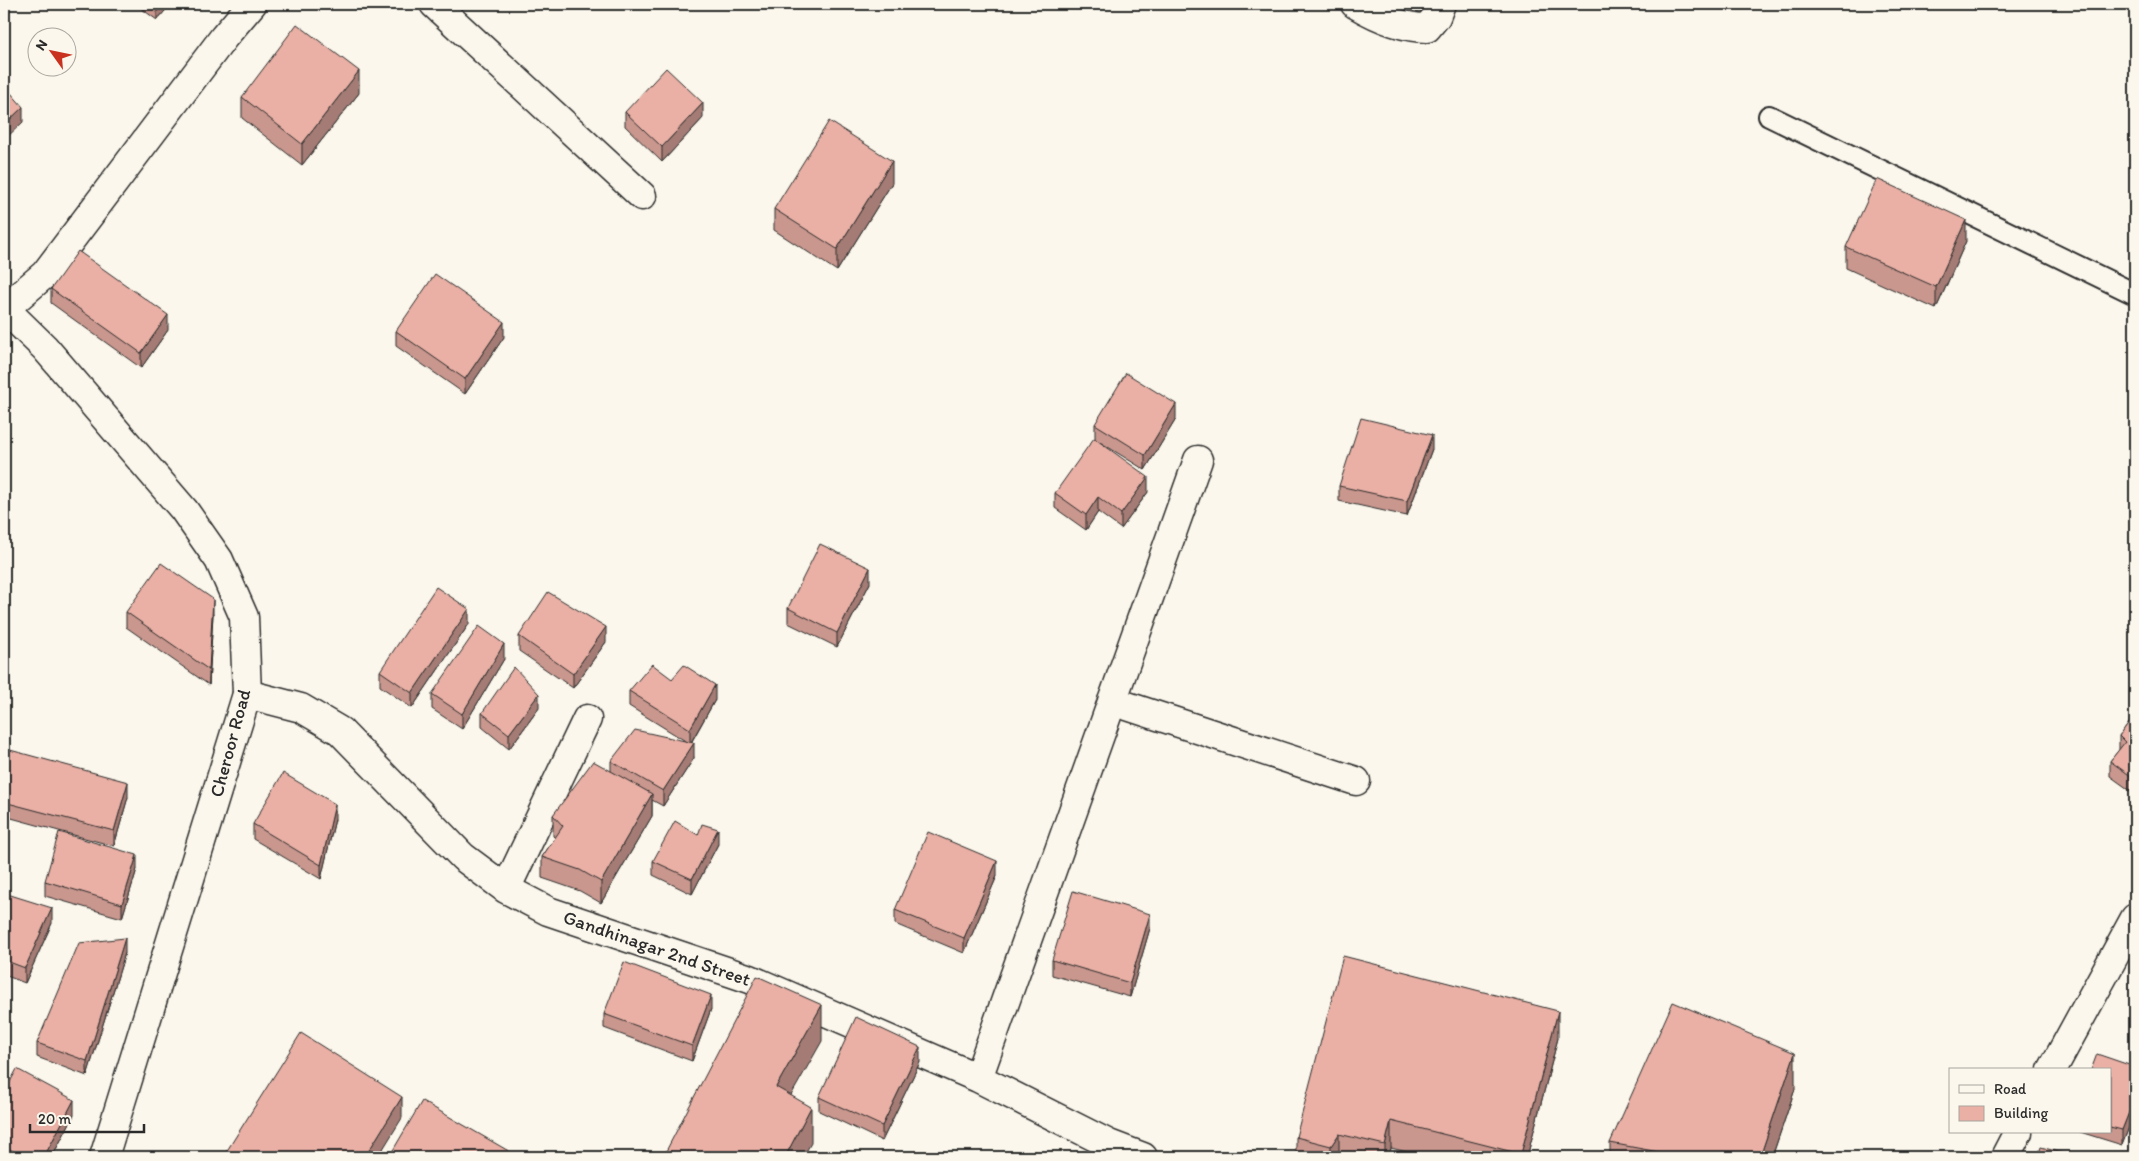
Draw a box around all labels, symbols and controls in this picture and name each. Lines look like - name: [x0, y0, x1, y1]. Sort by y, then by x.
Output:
- north arrow: [28, 28, 78, 78]
- text: N: [32, 37, 51, 54]
- street label: Cheroor Road: [205, 686, 256, 799]
- street label: Gandhinagar 2nd Street: [560, 905, 754, 991]
- legend: [1949, 1068, 2112, 1134]
- text: Road: [1994, 1080, 2027, 1098]
- scale bar: [30, 1101, 144, 1133]
- text: Building: [1994, 1104, 2048, 1122]
- text: 20 m: [38, 1110, 72, 1128]

